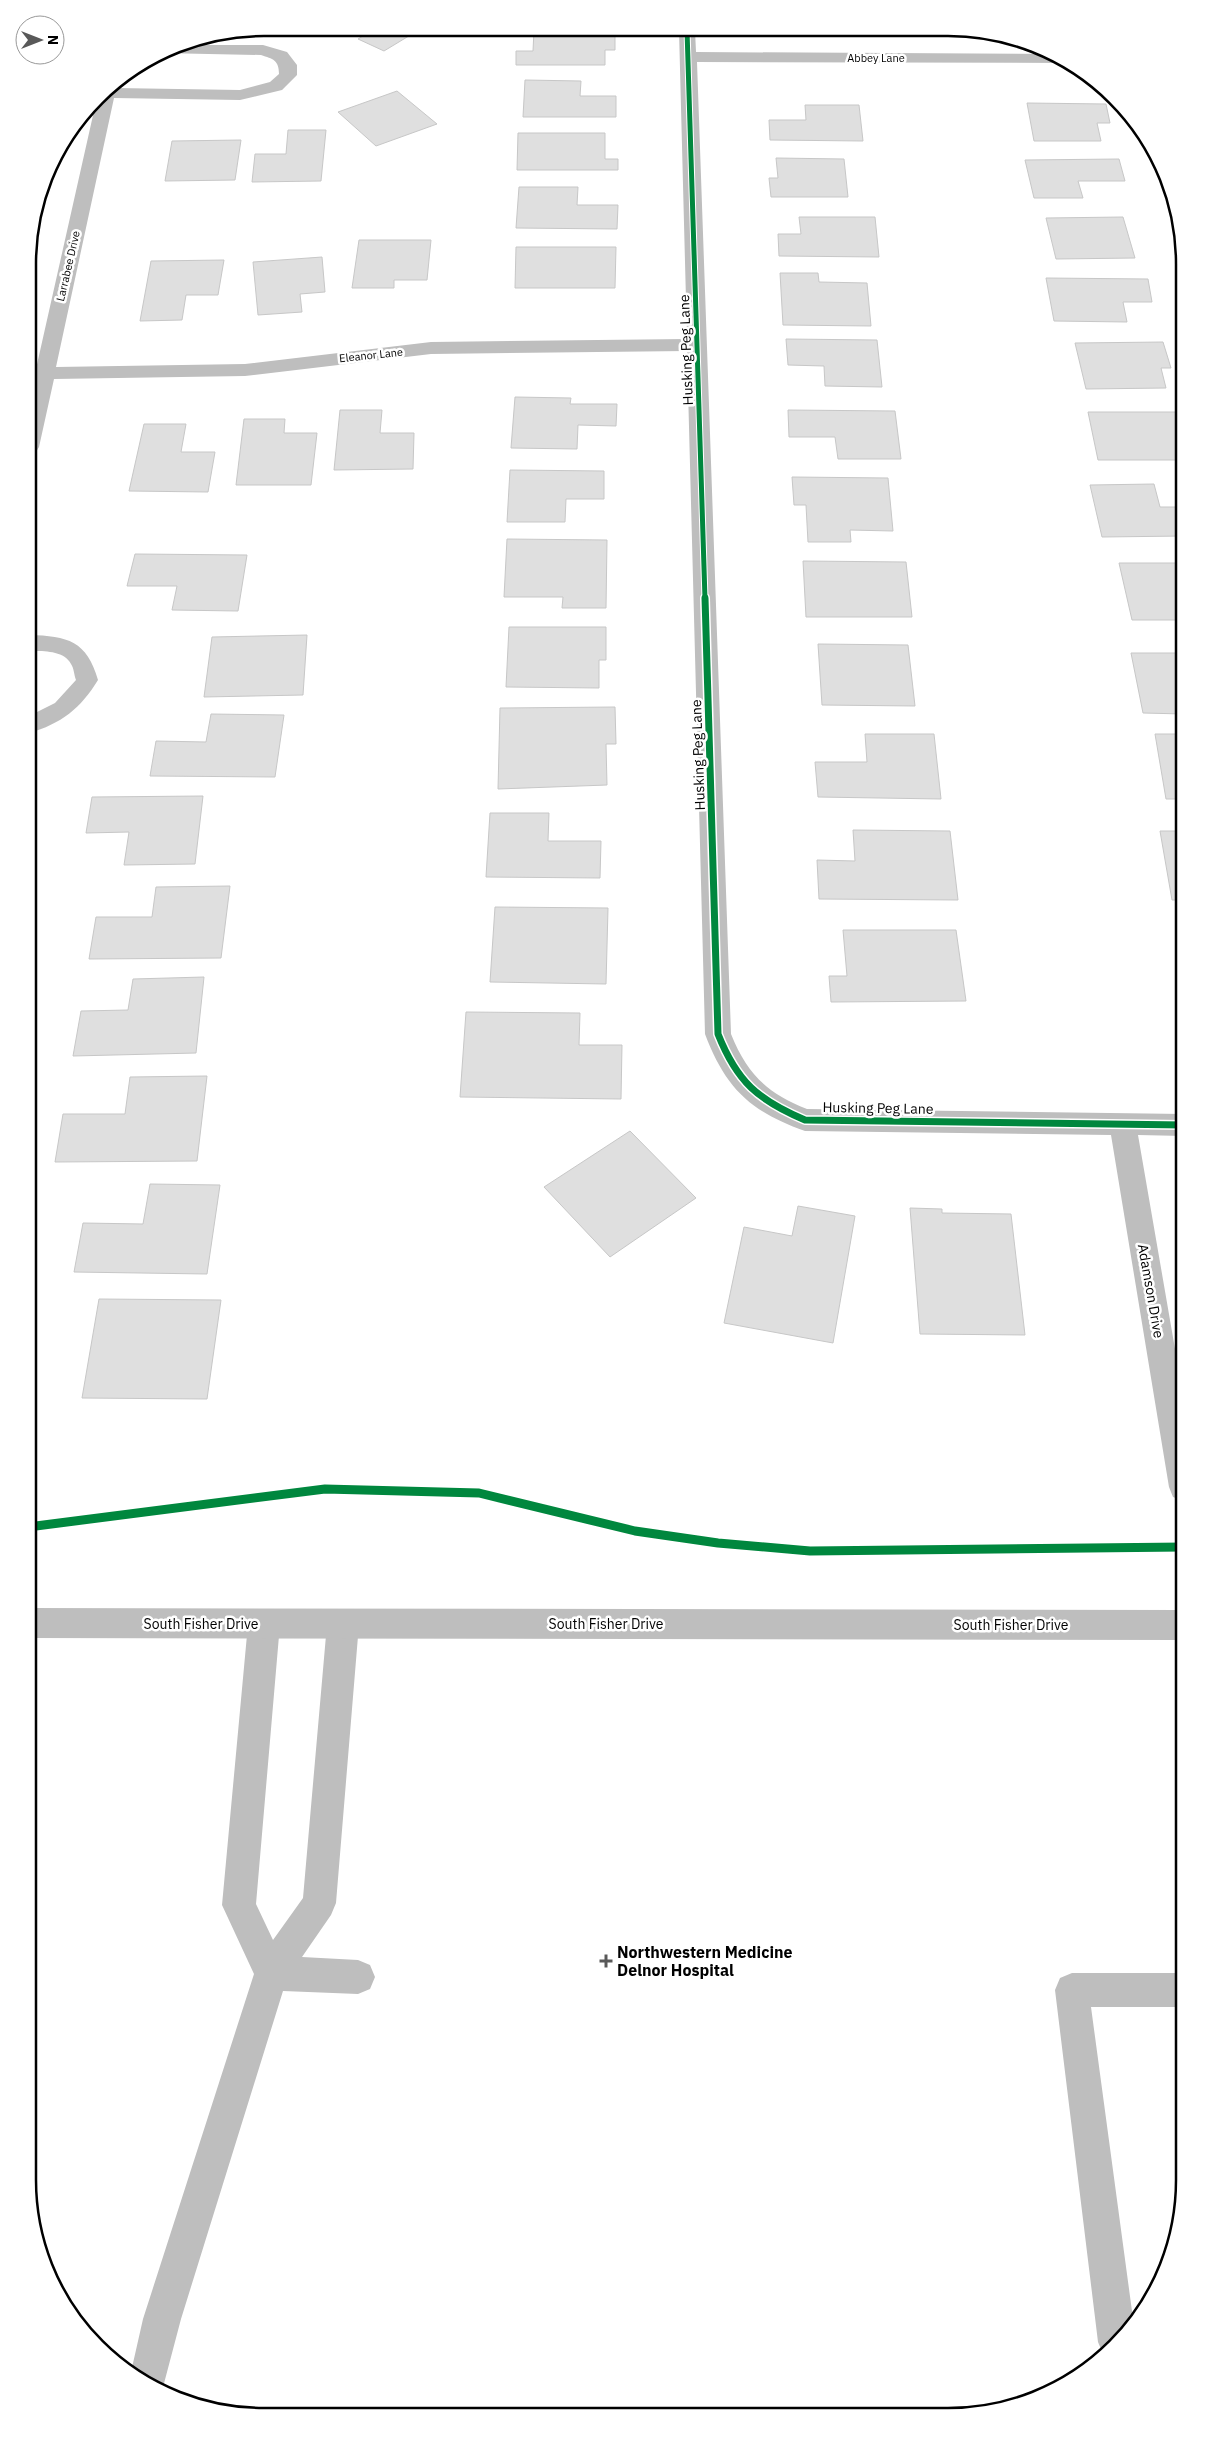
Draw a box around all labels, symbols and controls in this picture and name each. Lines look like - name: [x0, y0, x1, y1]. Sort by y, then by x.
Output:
- north arrow: [15, 15, 65, 65]
- text: N: [44, 35, 62, 45]
- street label: Abbey Lane: [847, 51, 905, 65]
- street label: Larrabee Drive: [53, 229, 83, 303]
- street label: Husking Peg Lane: [675, 294, 697, 406]
- street label: Eleanor Lane: [338, 345, 404, 365]
- street label: Husking Peg Lane: [687, 699, 709, 811]
- street label: Husking Peg Lane: [822, 1098, 934, 1118]
- street label: Adamson Drive: [1134, 1243, 1168, 1340]
- street label: South Fisher Drive: [144, 1615, 259, 1633]
- street label: South Fisher Drive: [549, 1615, 664, 1633]
- street label: South Fisher Drive: [954, 1616, 1069, 1634]
- place label: Northwestern Medicine Delnor Hospital: [617, 1942, 793, 1980]
- marker: Northwestern Medicine Delnor Hospital: [599, 1954, 613, 1968]

